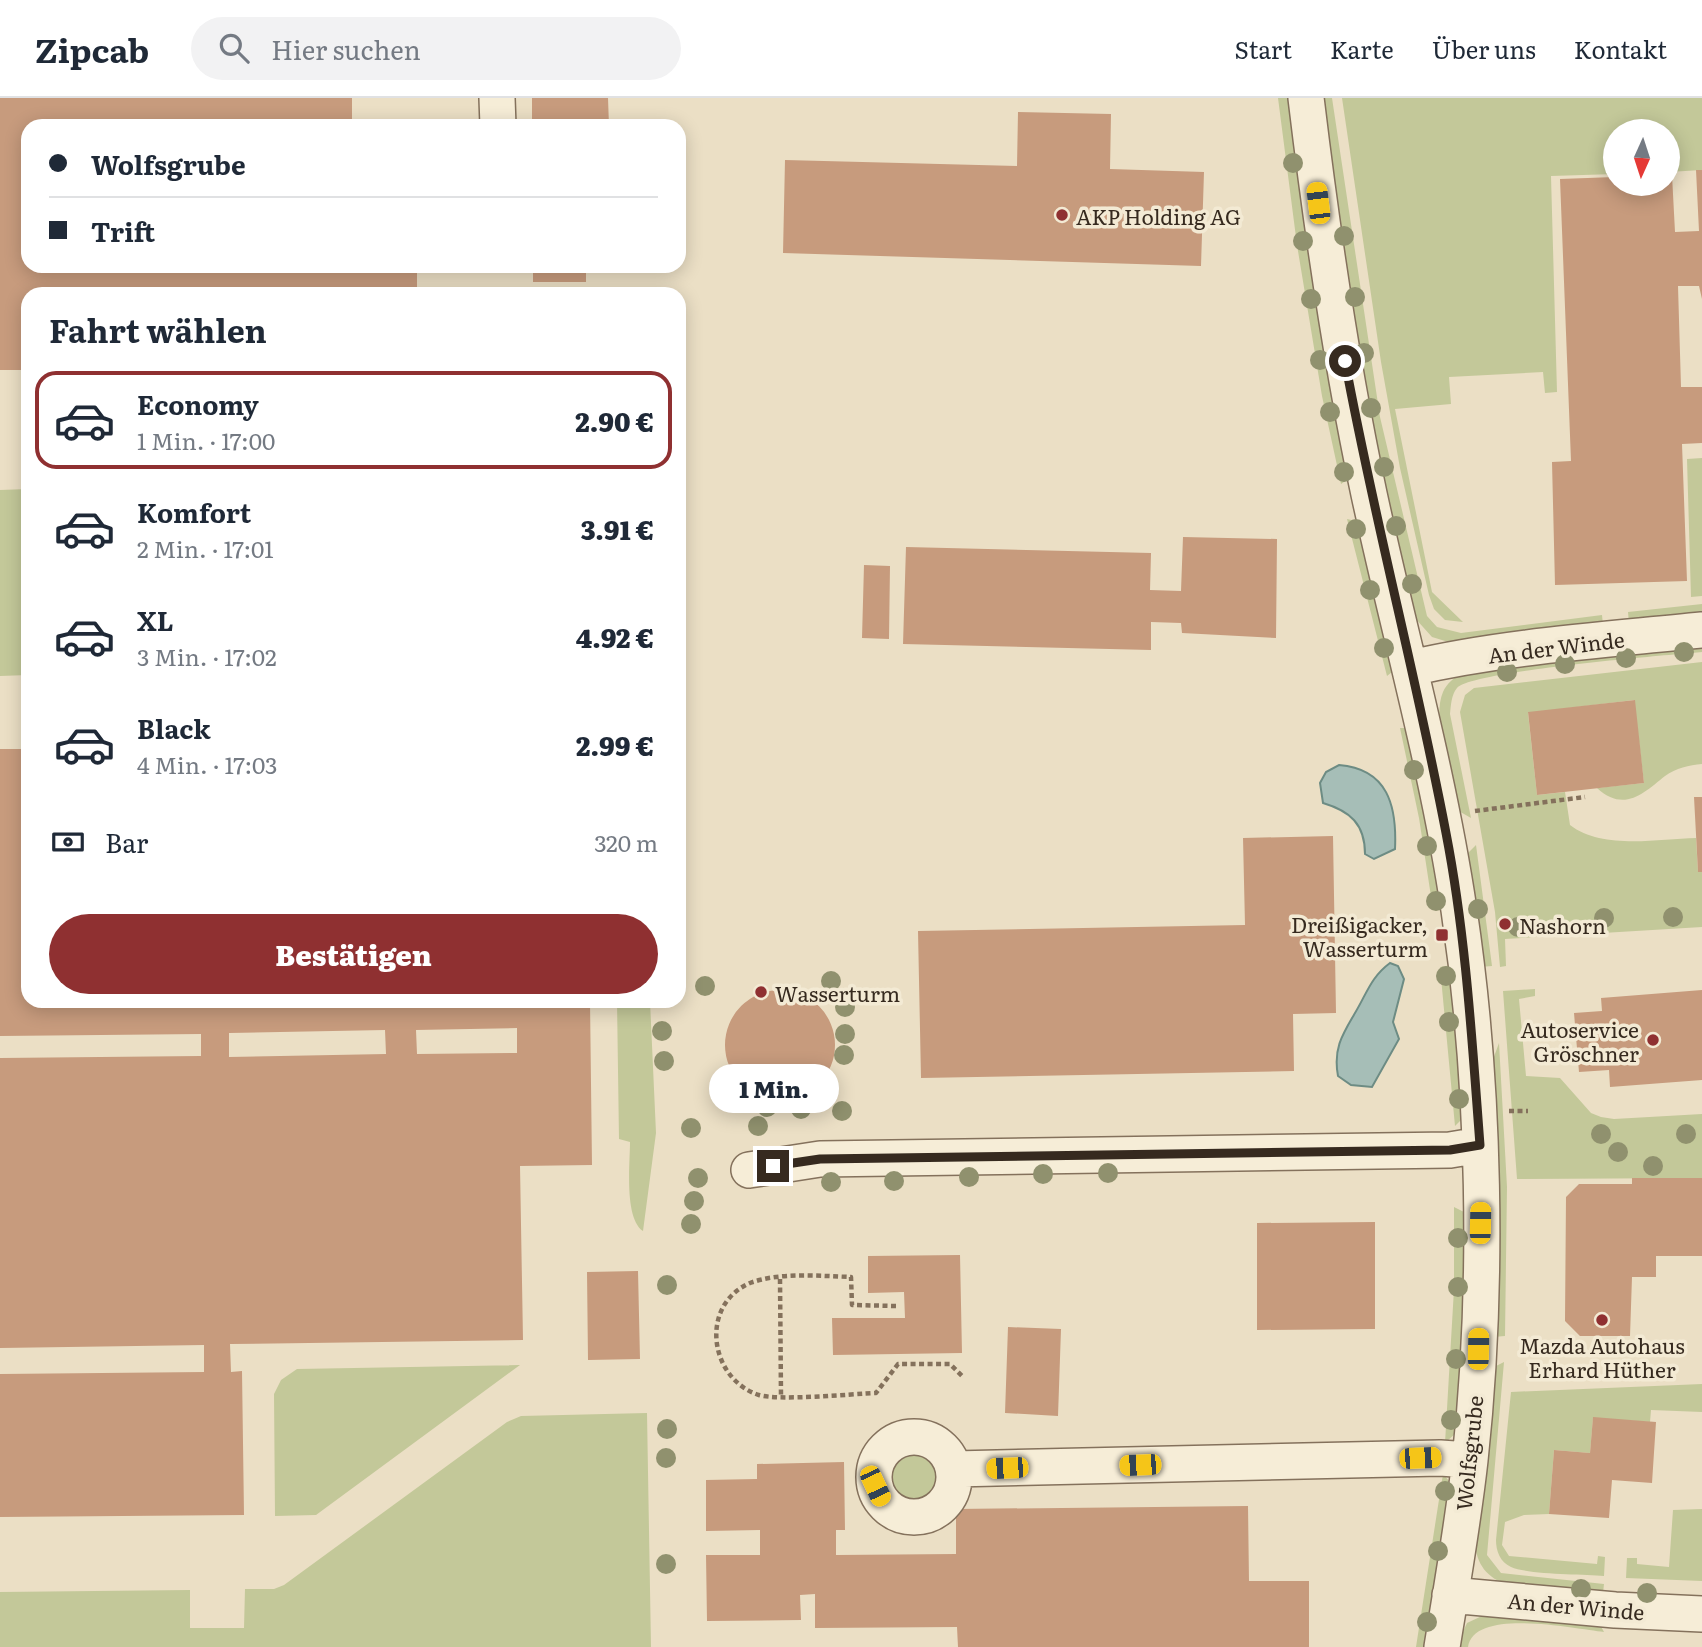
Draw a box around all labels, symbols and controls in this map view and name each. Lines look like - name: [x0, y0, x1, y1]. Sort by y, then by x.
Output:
- search box: [191, 17, 681, 80]
- text: Zipcab: [35, 24, 149, 73]
- icon: search: [215, 29, 253, 67]
- text: Hier suchen: [271, 29, 421, 68]
- text: Start: [1235, 31, 1292, 66]
- text: Karte: [1330, 31, 1394, 66]
- text: Über uns: [1432, 31, 1536, 66]
- text: Kontakt: [1574, 31, 1667, 66]
- north arrow: [1603, 119, 1680, 196]
- map controls: [1603, 119, 1680, 196]
- text: Wolfsgrube: [91, 144, 246, 183]
- car: [1306, 181, 1331, 225]
- place label: AKP Holding AG: [1076, 200, 1241, 231]
- marker: AKP Holding AG: [1054, 207, 1070, 223]
- text: Trift: [91, 211, 155, 250]
- text: Fahrt wählen: [49, 305, 267, 353]
- route start: [1329, 345, 1361, 377]
- text: Economy: [137, 384, 259, 423]
- icon: car: [53, 389, 116, 452]
- text: 2.90 €: [575, 401, 654, 440]
- text: 1 Min. · 17:00: [137, 423, 275, 457]
- text: Komfort: [137, 492, 251, 531]
- icon: car: [53, 497, 116, 560]
- text: 3.91 €: [581, 509, 654, 548]
- text: 2 Min. · 17:01: [137, 531, 274, 565]
- text: XL: [137, 600, 174, 639]
- icon: car: [53, 605, 116, 668]
- text: 4.92 €: [576, 617, 654, 656]
- street label: An der Winde: [1486, 622, 1626, 670]
- text: 3 Min. · 17:02: [137, 639, 277, 673]
- text: Black: [137, 708, 211, 747]
- icon: car: [53, 713, 116, 776]
- text: 2.99 €: [576, 725, 654, 764]
- text: 4 Min. · 17:03: [137, 747, 277, 781]
- text: Bar: [105, 822, 148, 861]
- icon: cash: [49, 823, 87, 861]
- text: 320 m: [594, 825, 658, 859]
- place label: Dreißigacker, Wasserturm: [1291, 908, 1428, 963]
- place label: Nashorn: [1519, 909, 1606, 940]
- button: Bestätigen: [49, 914, 658, 994]
- marker: Nashorn: [1497, 916, 1513, 932]
- marker: Dreißigacker, Wasserturm: [1434, 927, 1450, 943]
- place label: Wasserturm: [775, 977, 900, 1008]
- marker: Wasserturm: [753, 984, 769, 1000]
- place label: Autoservice Gröschner: [1521, 1013, 1639, 1068]
- marker: Autoservice Gröschner: [1645, 1032, 1661, 1048]
- callout: 1 Min.: [708, 1065, 838, 1114]
- text: 1 Min.: [739, 1071, 809, 1105]
- route end: [757, 1150, 789, 1182]
- car: [1470, 1202, 1491, 1244]
- marker: Mazda Autohaus Erhard Hüther: [1594, 1312, 1610, 1328]
- car: [1468, 1328, 1489, 1370]
- place label: Mazda Autohaus Erhard Hüther: [1519, 1329, 1685, 1384]
- street label: Wolfsgrube: [1447, 1394, 1489, 1512]
- car: [1399, 1447, 1442, 1469]
- car: [1119, 1454, 1162, 1476]
- car: [986, 1457, 1029, 1479]
- car: [857, 1463, 894, 1509]
- street label: An der Winde: [1506, 1584, 1646, 1626]

